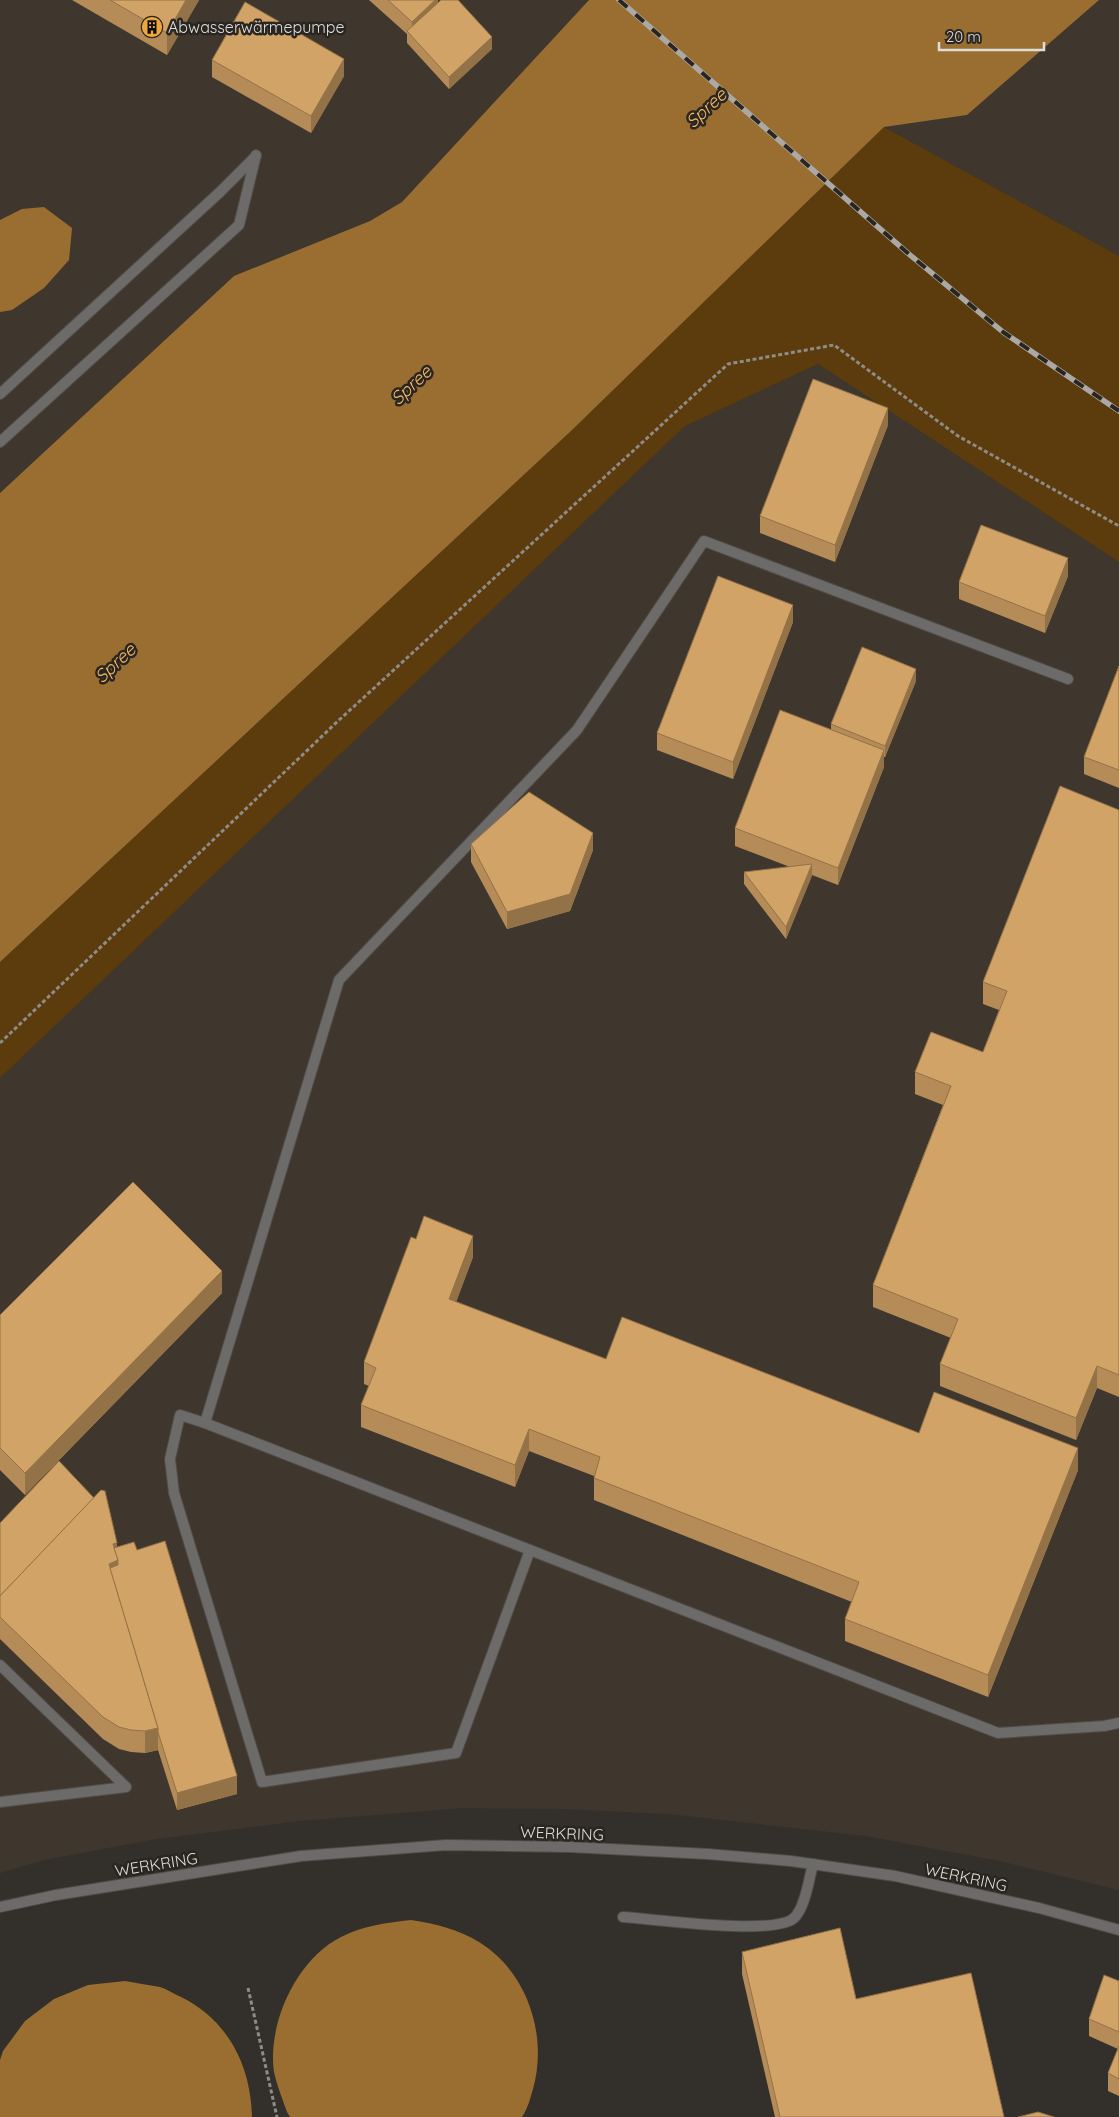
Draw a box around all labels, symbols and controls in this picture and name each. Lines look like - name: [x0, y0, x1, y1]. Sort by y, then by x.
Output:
- building icon: Abwasserwärmepumpe: [140, 15, 164, 39]
- place label: Abwasserwärmepumpe: [168, 17, 345, 37]
- scale bar: [939, 20, 1044, 52]
- text: 20 m: [946, 27, 981, 46]
- water label: Spree: [681, 83, 732, 133]
- water label: Spree: [386, 360, 437, 410]
- water label: Spree: [90, 638, 141, 688]
- street label: WERKRING: [520, 1822, 604, 1844]
- street label: WERKRING: [113, 1848, 199, 1880]
- street label: WERKRING: [923, 1859, 1009, 1895]

